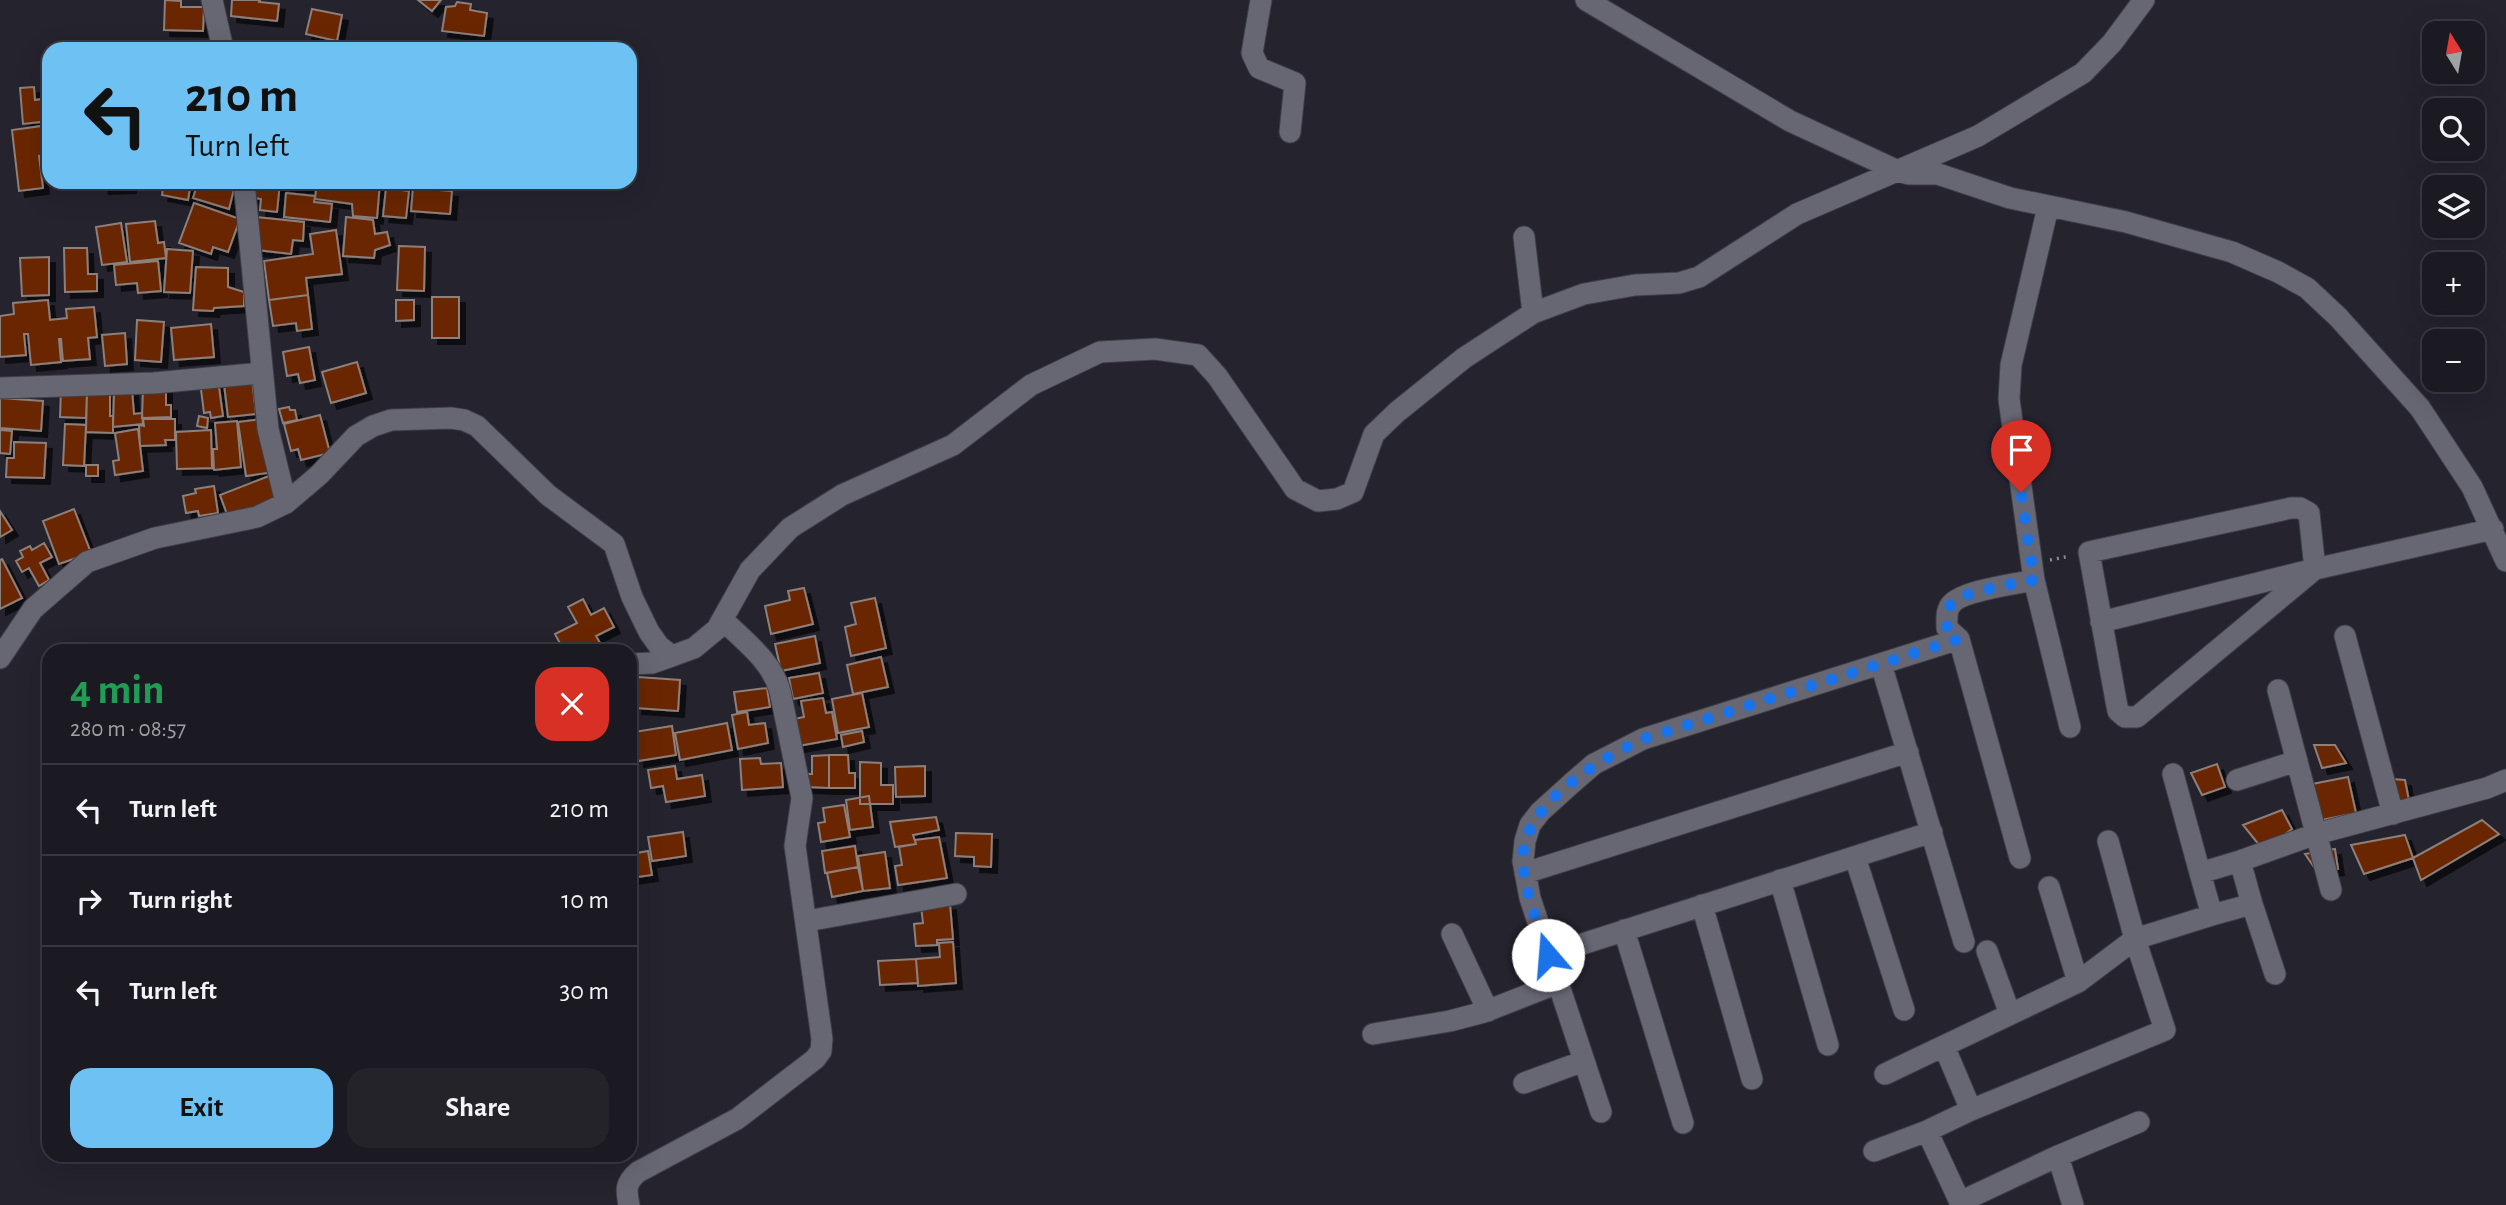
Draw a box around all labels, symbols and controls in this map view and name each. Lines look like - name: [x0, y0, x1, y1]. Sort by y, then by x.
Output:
- north arrow: [2422, 21, 2485, 84]
- map controls: [2422, 21, 2485, 392]
- icon: left: [70, 70, 161, 161]
- text: 210 m: [185, 72, 298, 121]
- button: search: [2422, 98, 2485, 161]
- text: Turn left: [185, 130, 289, 162]
- button: layers: [2422, 175, 2485, 238]
- button: +: [2422, 252, 2485, 315]
- button: −: [2422, 329, 2485, 392]
- pin: [1991, 420, 2051, 492]
- icon: arrive: [2002, 431, 2040, 469]
- button: close: [535, 667, 609, 741]
- text: 4 min: [70, 669, 165, 711]
- text: 280 m · 08:57: [70, 718, 186, 741]
- icon: left: [70, 791, 108, 829]
- text: Turn left: [129, 796, 217, 822]
- text: 210 m: [549, 796, 609, 822]
- icon: right: [70, 882, 108, 920]
- text: Turn right: [129, 887, 232, 913]
- text: 10 m: [561, 887, 609, 913]
- position arrow: [1511, 918, 1585, 992]
- icon: left: [70, 973, 108, 1011]
- text: Turn left: [129, 978, 217, 1004]
- text: 30 m: [559, 978, 609, 1004]
- button: Exit: [70, 1068, 333, 1148]
- button: Share: [347, 1068, 609, 1148]

